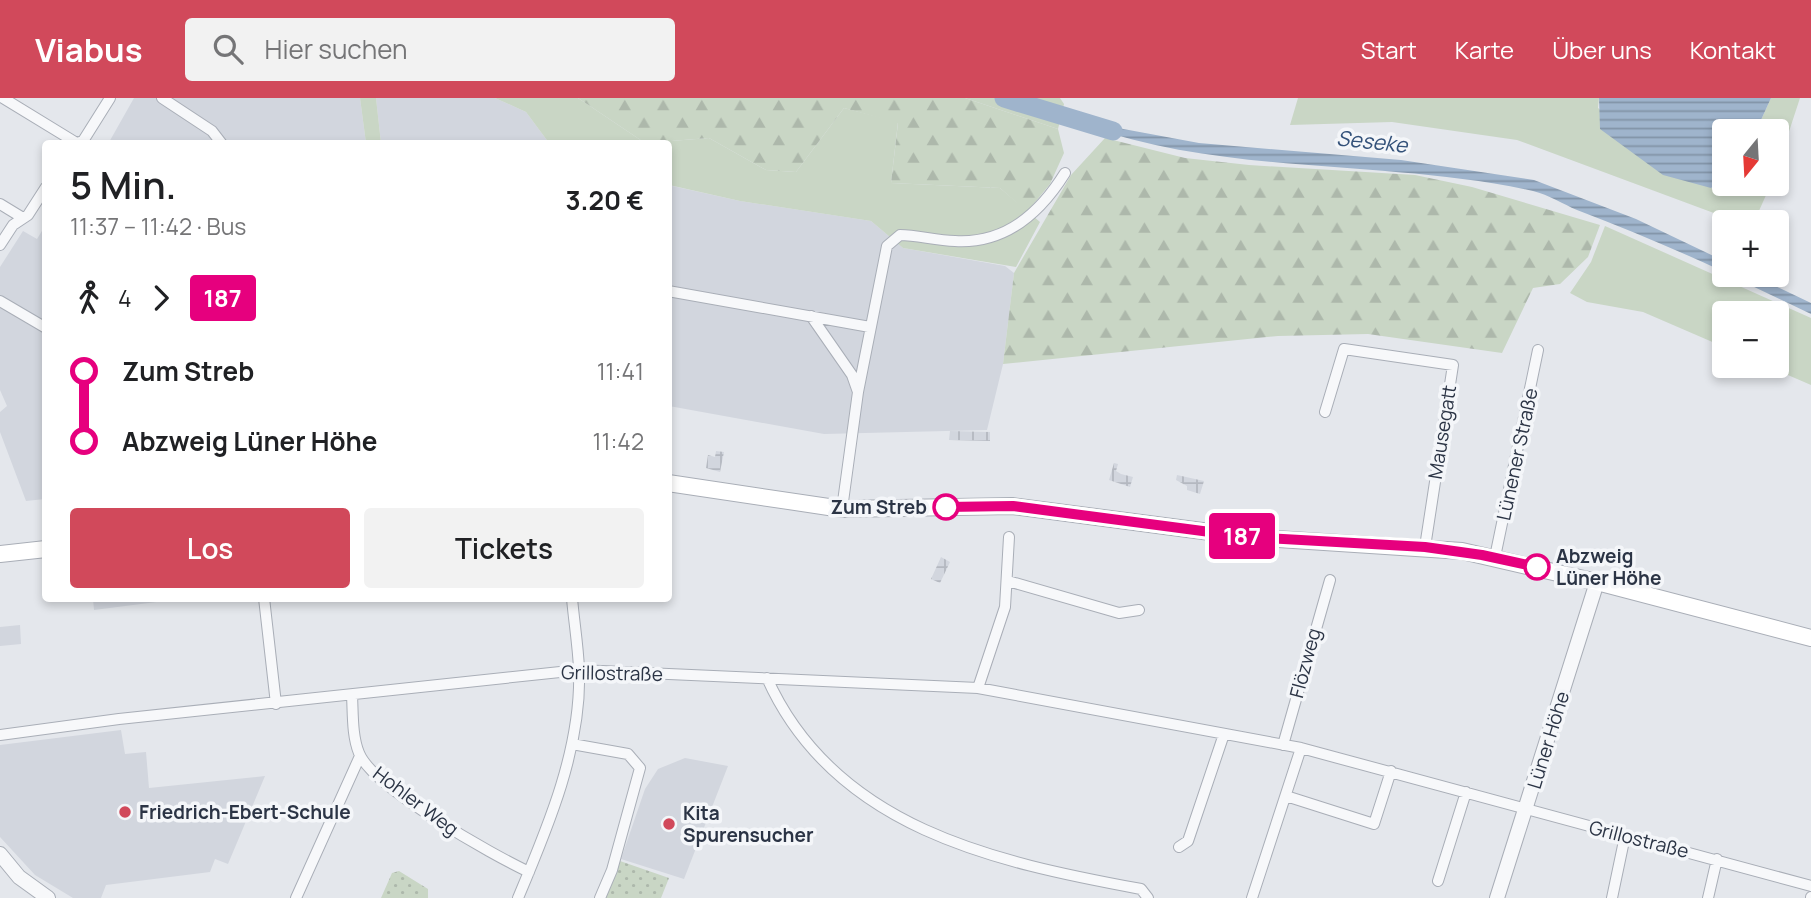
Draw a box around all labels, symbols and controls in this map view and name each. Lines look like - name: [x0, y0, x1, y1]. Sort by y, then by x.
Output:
- search box: [185, 18, 675, 81]
- text: Viabus: [35, 27, 143, 72]
- icon: search: [209, 30, 247, 68]
- text: Hier suchen: [265, 31, 407, 67]
- text: Start: [1361, 33, 1417, 66]
- text: Karte: [1455, 33, 1514, 66]
- text: Über uns: [1552, 33, 1652, 66]
- text: Kontakt: [1690, 33, 1776, 66]
- north arrow: [1712, 119, 1788, 196]
- map controls: [1712, 119, 1789, 378]
- water label: Seseke: [1335, 123, 1410, 159]
- text: 5 Min.: [70, 158, 176, 210]
- text: 3.20 €: [565, 182, 644, 218]
- text: 11:37 – 11:42 · Bus: [70, 210, 246, 242]
- button: +: [1712, 210, 1789, 287]
- icon: walk: [70, 279, 108, 317]
- icon: forward: [142, 279, 180, 317]
- text: 187: [204, 281, 242, 314]
- text: 4: [118, 282, 132, 314]
- button: −: [1712, 301, 1789, 378]
- text: Zum Streb: [122, 353, 254, 389]
- text: 11:41: [597, 355, 644, 387]
- street label: Mausegatt: [1422, 383, 1462, 481]
- street label: Lünener Straße: [1490, 385, 1544, 523]
- text: Abzweig Lüner Höhe: [122, 423, 377, 459]
- text: 11:42: [593, 425, 644, 457]
- place label: Zum Streb: [830, 494, 927, 520]
- marker: Zum Streb: [933, 494, 959, 520]
- button: Los: [70, 508, 350, 588]
- button: Tickets: [364, 508, 644, 588]
- line badge: 187: [1202, 513, 1282, 559]
- text: 187: [1223, 519, 1261, 552]
- place label: Abzweig Lüner Höhe: [1556, 543, 1661, 591]
- marker: Abzweig Lüner Höhe: [1524, 554, 1550, 580]
- street label: Flözweg: [1283, 625, 1327, 701]
- street label: Grillostraße: [561, 659, 663, 687]
- street label: Lüner Höhe: [1521, 688, 1575, 792]
- street label: Hohler Weg: [368, 760, 464, 842]
- place label: Friedrich-Ebert-Schule: [139, 799, 351, 825]
- place label: Kita Spurensucher: [683, 800, 814, 848]
- marker: Friedrich-Ebert-Schule: [117, 804, 133, 820]
- street label: Grillostraße: [1586, 814, 1692, 864]
- marker: Kita Spurensucher: [661, 816, 677, 832]

